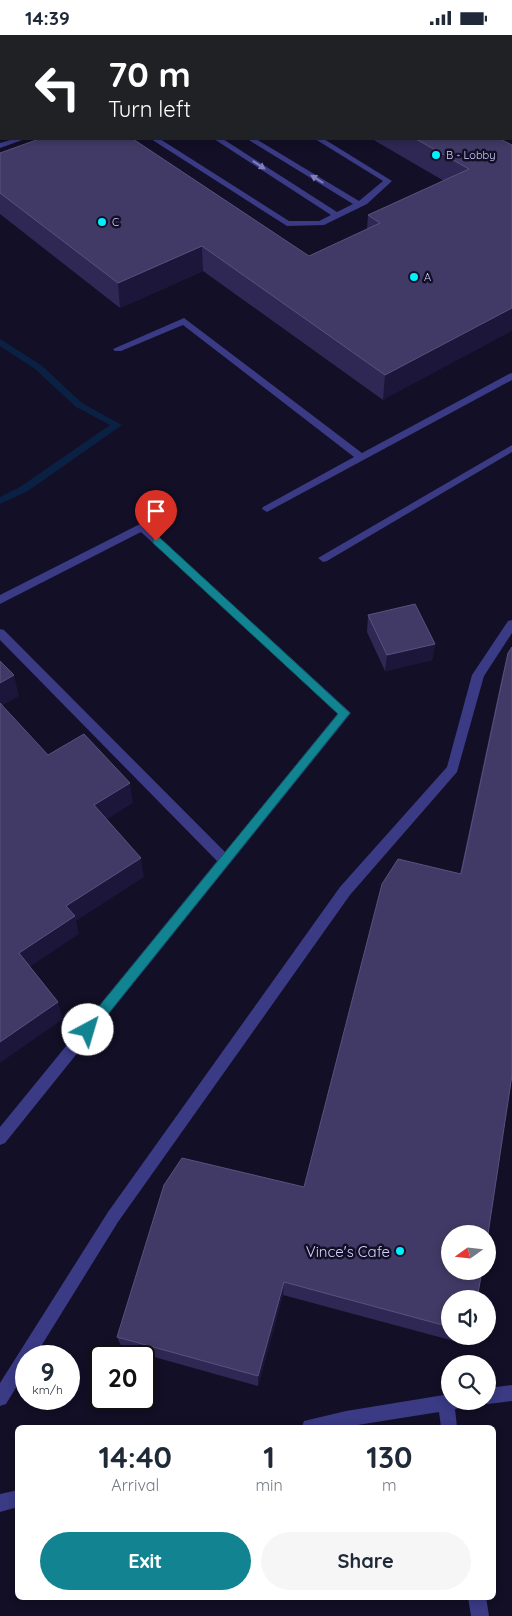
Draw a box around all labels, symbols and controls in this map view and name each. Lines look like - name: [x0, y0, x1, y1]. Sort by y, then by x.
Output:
- text: 14:39: [25, 6, 70, 30]
- text: 70 m: [108, 52, 191, 96]
- icon: left: [25, 55, 90, 120]
- text: Turn left: [108, 95, 191, 123]
- place label: B - Lobby: [446, 148, 496, 162]
- marker: B - Lobby: [430, 149, 442, 161]
- one-way arrow: [252, 160, 266, 170]
- one-way arrow: [310, 174, 323, 183]
- place label: C: [112, 215, 119, 229]
- marker: C: [96, 216, 108, 228]
- place label: A: [424, 270, 431, 284]
- marker: A: [408, 271, 420, 283]
- pin: [135, 490, 177, 541]
- icon: arrive: [142, 497, 170, 525]
- position arrow: [61, 1003, 113, 1055]
- north arrow: [441, 1225, 496, 1280]
- map controls: [441, 1225, 496, 1410]
- place label: Vince's Cafe: [306, 1242, 390, 1261]
- marker: Vince's Cafe: [394, 1245, 406, 1257]
- button: sound: [441, 1290, 496, 1345]
- speed limit sign: 20: [90, 1345, 155, 1410]
- button: search: [441, 1355, 496, 1410]
- text: 9: [40, 1356, 55, 1387]
- text: km/h: [32, 1382, 63, 1397]
- text: 14:40: [98, 1438, 172, 1476]
- text: 1: [263, 1438, 275, 1476]
- text: 130: [366, 1438, 412, 1476]
- text: Arrival: [111, 1475, 159, 1495]
- text: min: [256, 1475, 283, 1495]
- text: m: [382, 1475, 397, 1495]
- button: Exit: [40, 1532, 251, 1590]
- button: Share: [261, 1532, 471, 1590]

